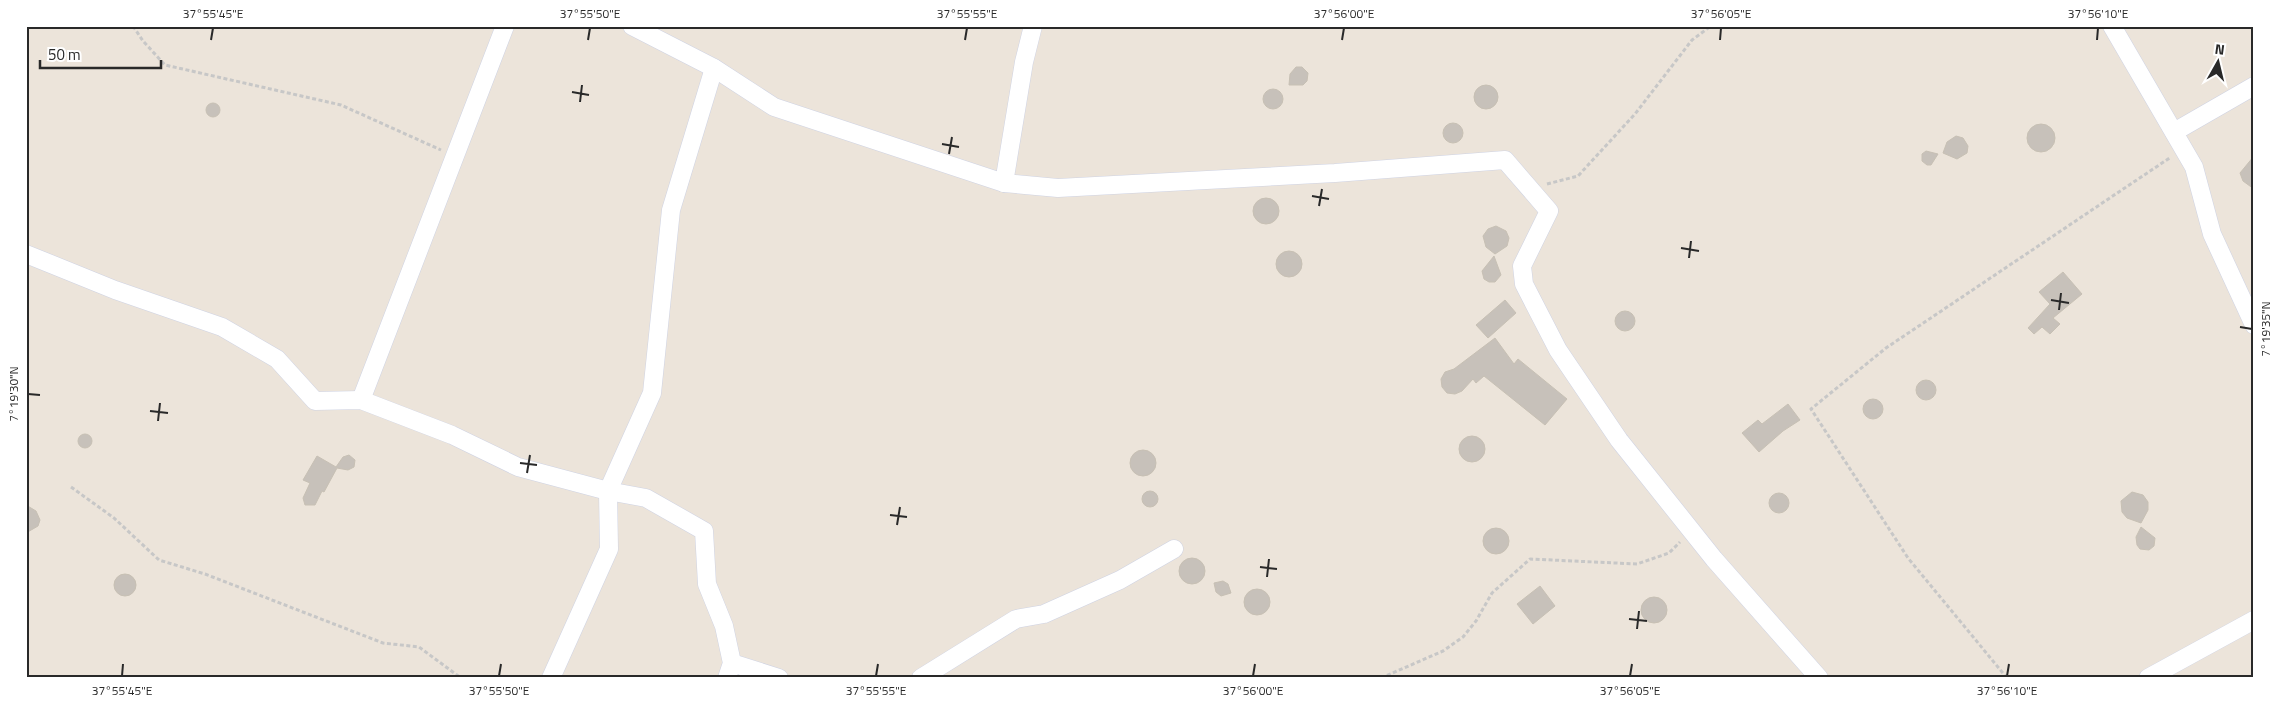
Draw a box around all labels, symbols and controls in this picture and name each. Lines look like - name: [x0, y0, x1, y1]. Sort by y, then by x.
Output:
- text: 37°55'45"E: [183, 4, 244, 23]
- text: 37°55'50"E: [560, 4, 621, 23]
- text: 37°55'55"E: [937, 4, 998, 23]
- text: 37°56'00"E: [1314, 4, 1375, 23]
- text: 37°56'05"E: [1691, 4, 1752, 23]
- text: 37°56'10"E: [2068, 4, 2129, 23]
- scale bar: [40, 38, 161, 70]
- north arrow: [2192, 38, 2242, 88]
- text: N: [2214, 38, 2226, 60]
- text: 50 m: [48, 43, 81, 66]
- text: 7°19'35"N: [2256, 301, 2275, 357]
- text: 7°19'30"N: [4, 366, 23, 422]
- text: 37°55'45"E: [92, 681, 153, 700]
- text: 37°55'50"E: [469, 681, 530, 700]
- text: 37°55'55"E: [846, 681, 907, 700]
- text: 37°56'00"E: [1223, 681, 1284, 700]
- text: 37°56'05"E: [1600, 681, 1661, 700]
- text: 37°56'10"E: [1977, 681, 2038, 700]

